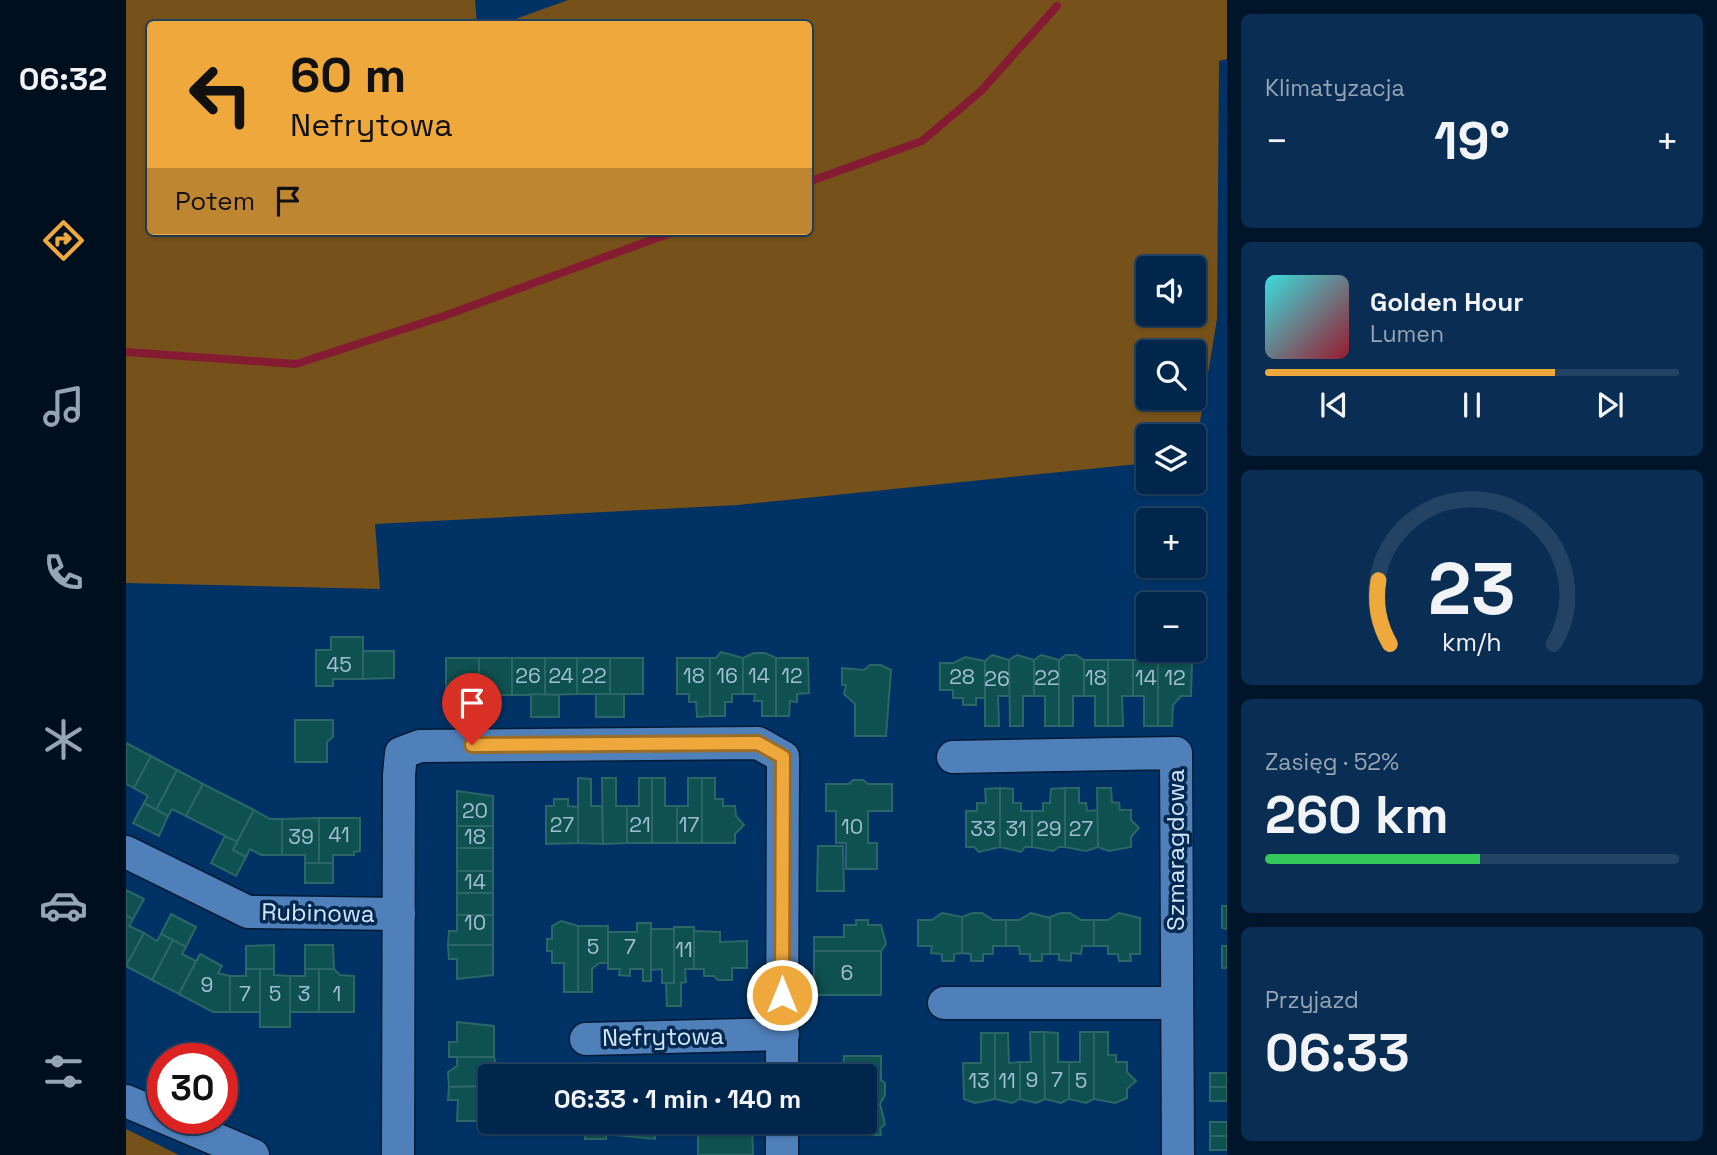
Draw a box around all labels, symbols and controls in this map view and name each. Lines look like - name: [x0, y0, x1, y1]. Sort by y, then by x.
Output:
- text: 60 m: [290, 44, 406, 106]
- icon: left: [175, 49, 266, 140]
- text: 06:32: [19, 59, 107, 99]
- text: Klimatyzacja: [1265, 73, 1405, 103]
- text: Nefrytowa: [290, 105, 453, 145]
- text: 19°: [1434, 108, 1510, 174]
- text: −: [1265, 117, 1289, 165]
- text: +: [1655, 117, 1679, 165]
- icon: arrive: [269, 182, 307, 220]
- text: Potem: [175, 184, 255, 218]
- icon: directions: [39, 216, 88, 265]
- map controls: [1136, 256, 1206, 662]
- button: sound: [1136, 256, 1206, 326]
- text: Golden Hour: [1370, 285, 1524, 319]
- text: Lumen: [1370, 319, 1444, 349]
- button: search: [1136, 340, 1206, 410]
- icon: music: [39, 382, 88, 431]
- icon: previous: [1315, 386, 1353, 424]
- icon: pause: [1453, 386, 1491, 424]
- icon: next: [1591, 386, 1629, 424]
- button: layers: [1136, 424, 1206, 494]
- button: +: [1136, 508, 1206, 578]
- text: 23: [1428, 542, 1516, 635]
- icon: phone: [39, 548, 88, 597]
- button: −: [1136, 592, 1206, 662]
- text: km/h: [1442, 625, 1502, 657]
- house number: 45: [326, 651, 352, 678]
- house number: 26: [515, 662, 541, 689]
- house number: 24: [548, 662, 574, 689]
- house number: 22: [581, 662, 607, 689]
- house number: 18: [683, 662, 705, 689]
- house number: 16: [716, 662, 738, 689]
- house number: 14: [748, 662, 770, 689]
- house number: 12: [781, 662, 803, 689]
- house number: 28: [949, 663, 975, 690]
- house number: 22: [1034, 664, 1060, 691]
- house number: 18: [1085, 664, 1107, 691]
- house number: 14: [1135, 664, 1157, 691]
- house number: 12: [1164, 664, 1186, 691]
- house number: 26: [984, 665, 1010, 692]
- pin: [442, 673, 502, 745]
- icon: arrive: [453, 684, 491, 722]
- icon: climate: [39, 715, 88, 764]
- text: Zasięg · 52%: [1265, 747, 1399, 777]
- street label: Szmaragdowa: [1160, 769, 1191, 931]
- text: 260 km: [1265, 782, 1449, 848]
- house number: 20: [462, 797, 488, 824]
- house number: 27: [550, 811, 574, 838]
- house number: 21: [629, 811, 651, 838]
- house number: 17: [679, 811, 699, 838]
- house number: 10: [841, 813, 863, 840]
- house number: 33: [970, 815, 996, 842]
- house number: 31: [1005, 815, 1027, 842]
- house number: 29: [1036, 815, 1062, 842]
- house number: 27: [1069, 815, 1093, 842]
- house number: 41: [328, 821, 350, 848]
- house number: 39: [288, 823, 314, 850]
- house number: 18: [464, 823, 486, 850]
- house number: 14: [464, 868, 486, 895]
- icon: car: [39, 881, 88, 930]
- street label: Rubinowa: [261, 896, 375, 929]
- house number: 10: [464, 909, 486, 936]
- house number: 5: [587, 933, 599, 960]
- house number: 7: [624, 933, 636, 960]
- house number: 11: [675, 936, 693, 963]
- position arrow: [745, 958, 819, 1032]
- house number: 6: [841, 959, 853, 986]
- house number: 9: [201, 971, 213, 998]
- house number: 7: [239, 980, 251, 1007]
- house number: 5: [269, 980, 281, 1007]
- house number: 3: [298, 980, 310, 1007]
- house number: 1: [333, 980, 341, 1007]
- text: Przyjazd: [1265, 985, 1359, 1015]
- street label: Nefrytowa: [602, 1020, 724, 1053]
- text: 06:33: [1265, 1020, 1410, 1086]
- speed limit sign: 30: [147, 1043, 238, 1134]
- icon: filters: [39, 1047, 88, 1096]
- house number: 9: [1026, 1066, 1038, 1093]
- house number: 7: [1051, 1066, 1063, 1093]
- house number: 13: [968, 1067, 990, 1094]
- house number: 11: [998, 1067, 1016, 1094]
- house number: 5: [1075, 1067, 1087, 1094]
- text: 06:33 · 1 min · 140 m: [554, 1082, 801, 1116]

